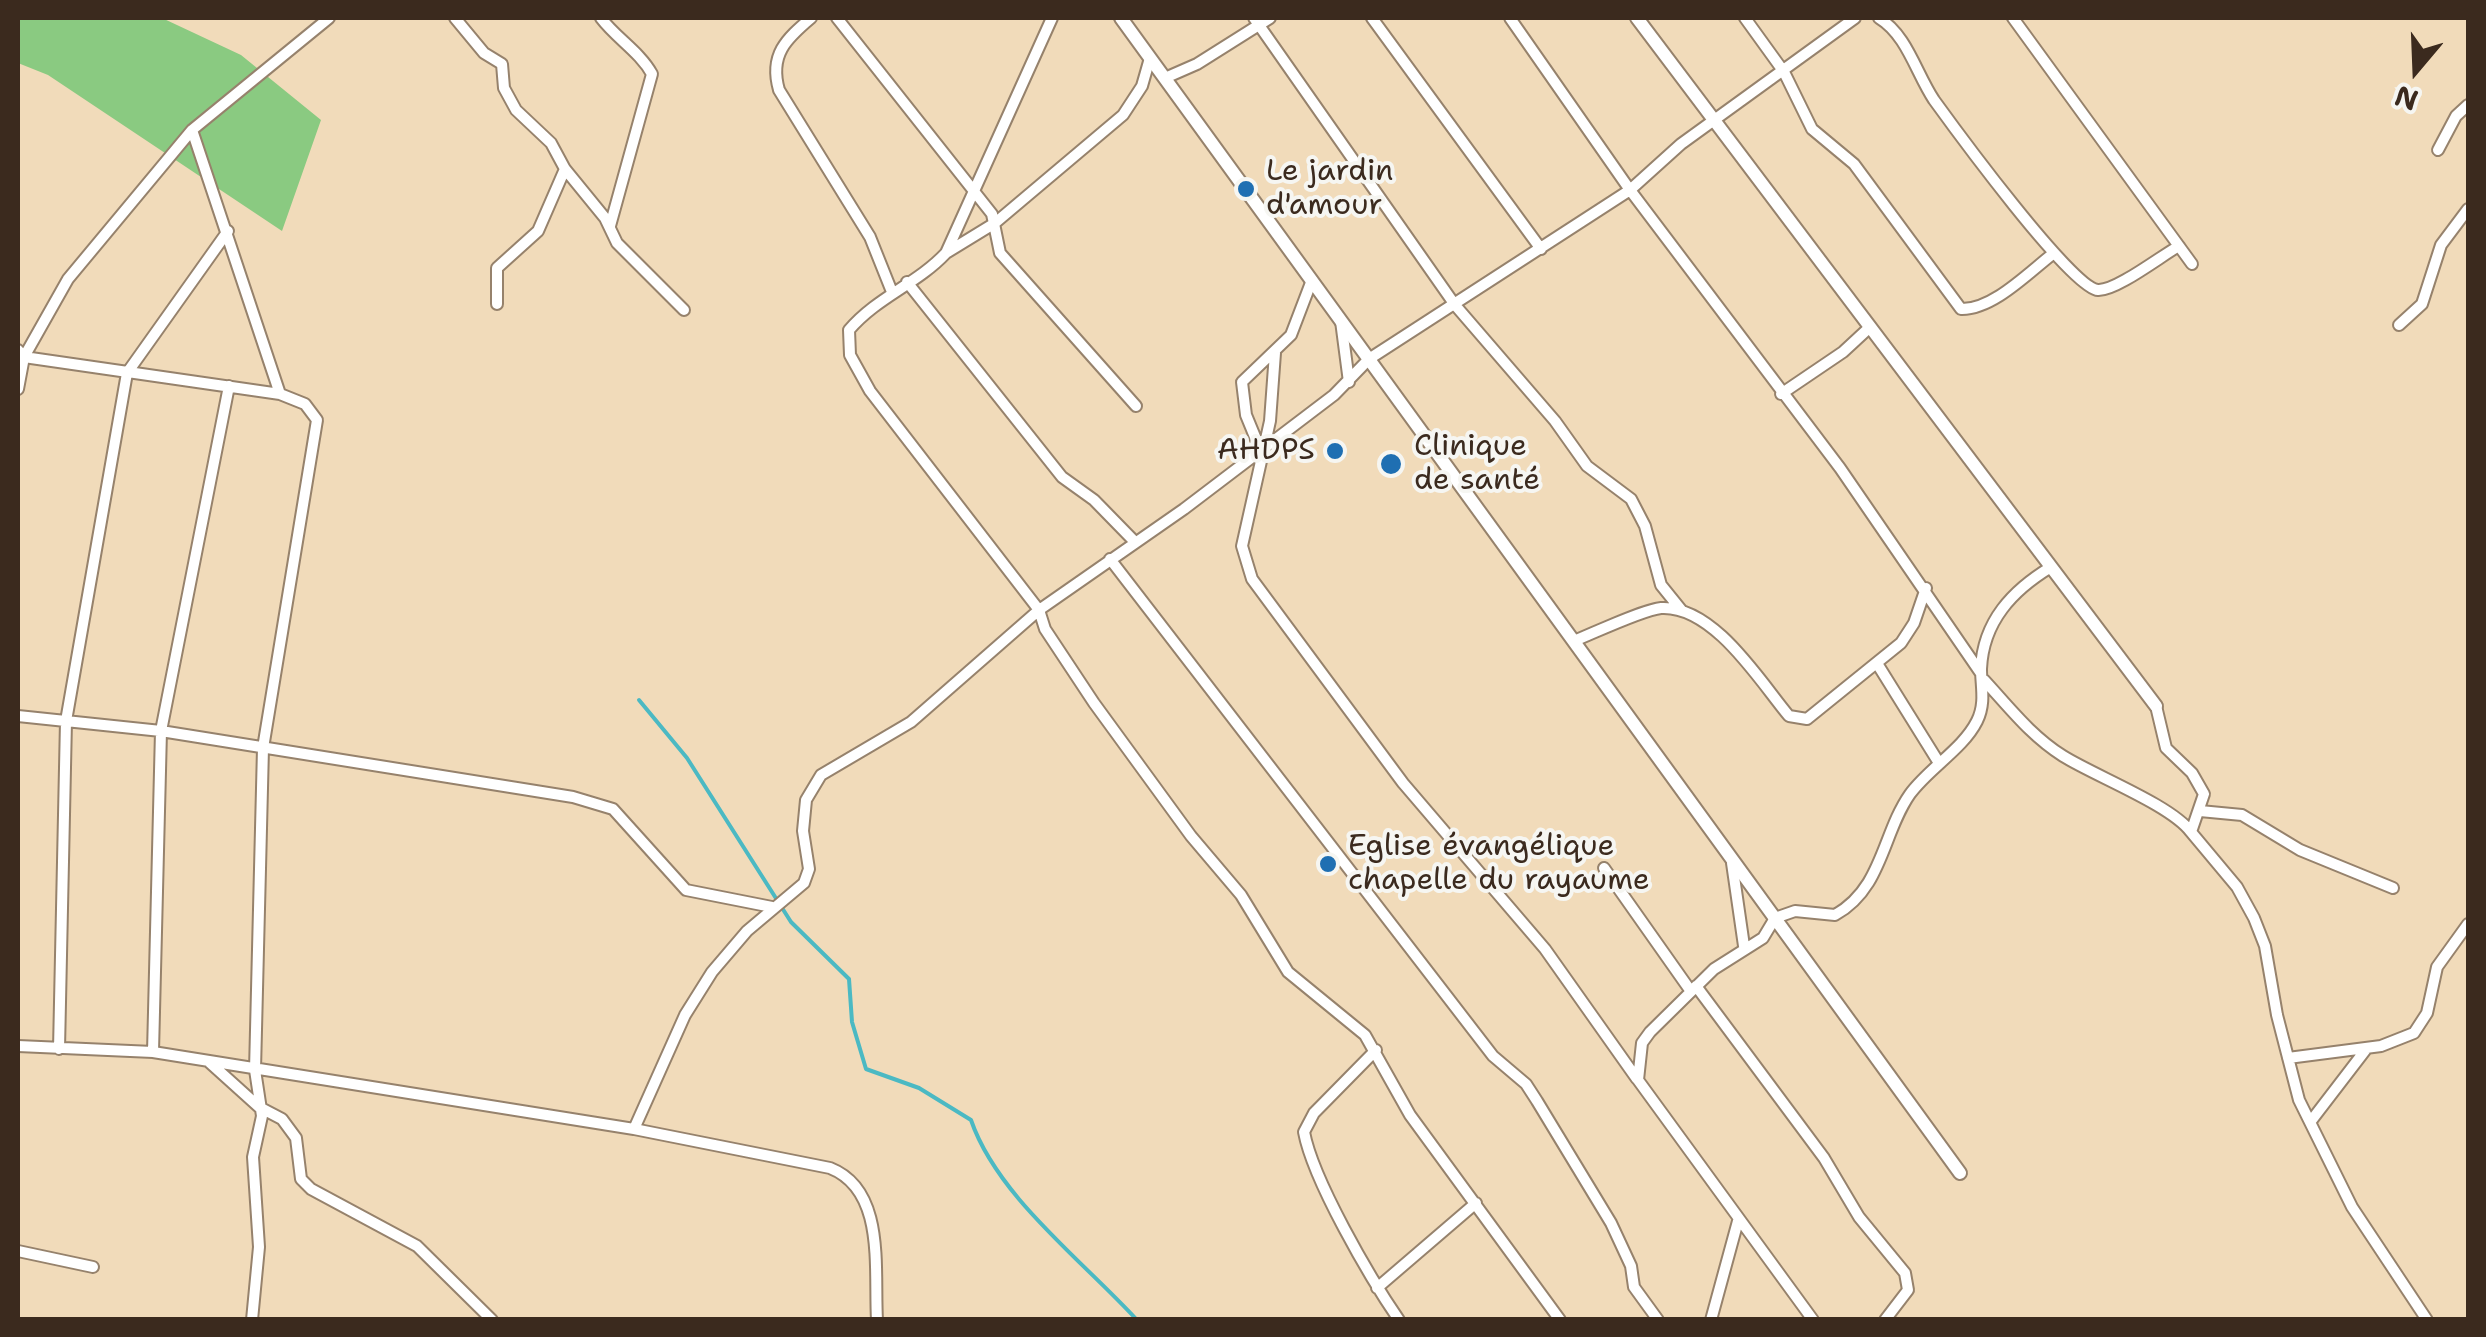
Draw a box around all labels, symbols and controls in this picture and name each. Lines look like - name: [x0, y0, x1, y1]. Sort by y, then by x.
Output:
- north arrow: [2366, 20, 2466, 120]
- text: N: [2390, 77, 2423, 120]
- place label: Le jardin d'amour: [1266, 154, 1393, 224]
- marker: Le jardin d'amour: [1235, 178, 1257, 200]
- place label: Clinique de santé: [1414, 429, 1540, 500]
- place label: AHDPS: [1217, 433, 1315, 469]
- marker: AHDPS: [1324, 440, 1346, 462]
- marker: Clinique de santé: [1378, 451, 1404, 477]
- place label: Eglise évangélique chapelle du rayaume: [1348, 829, 1650, 900]
- marker: Eglise évangélique chapelle du rayaume: [1317, 853, 1339, 875]

